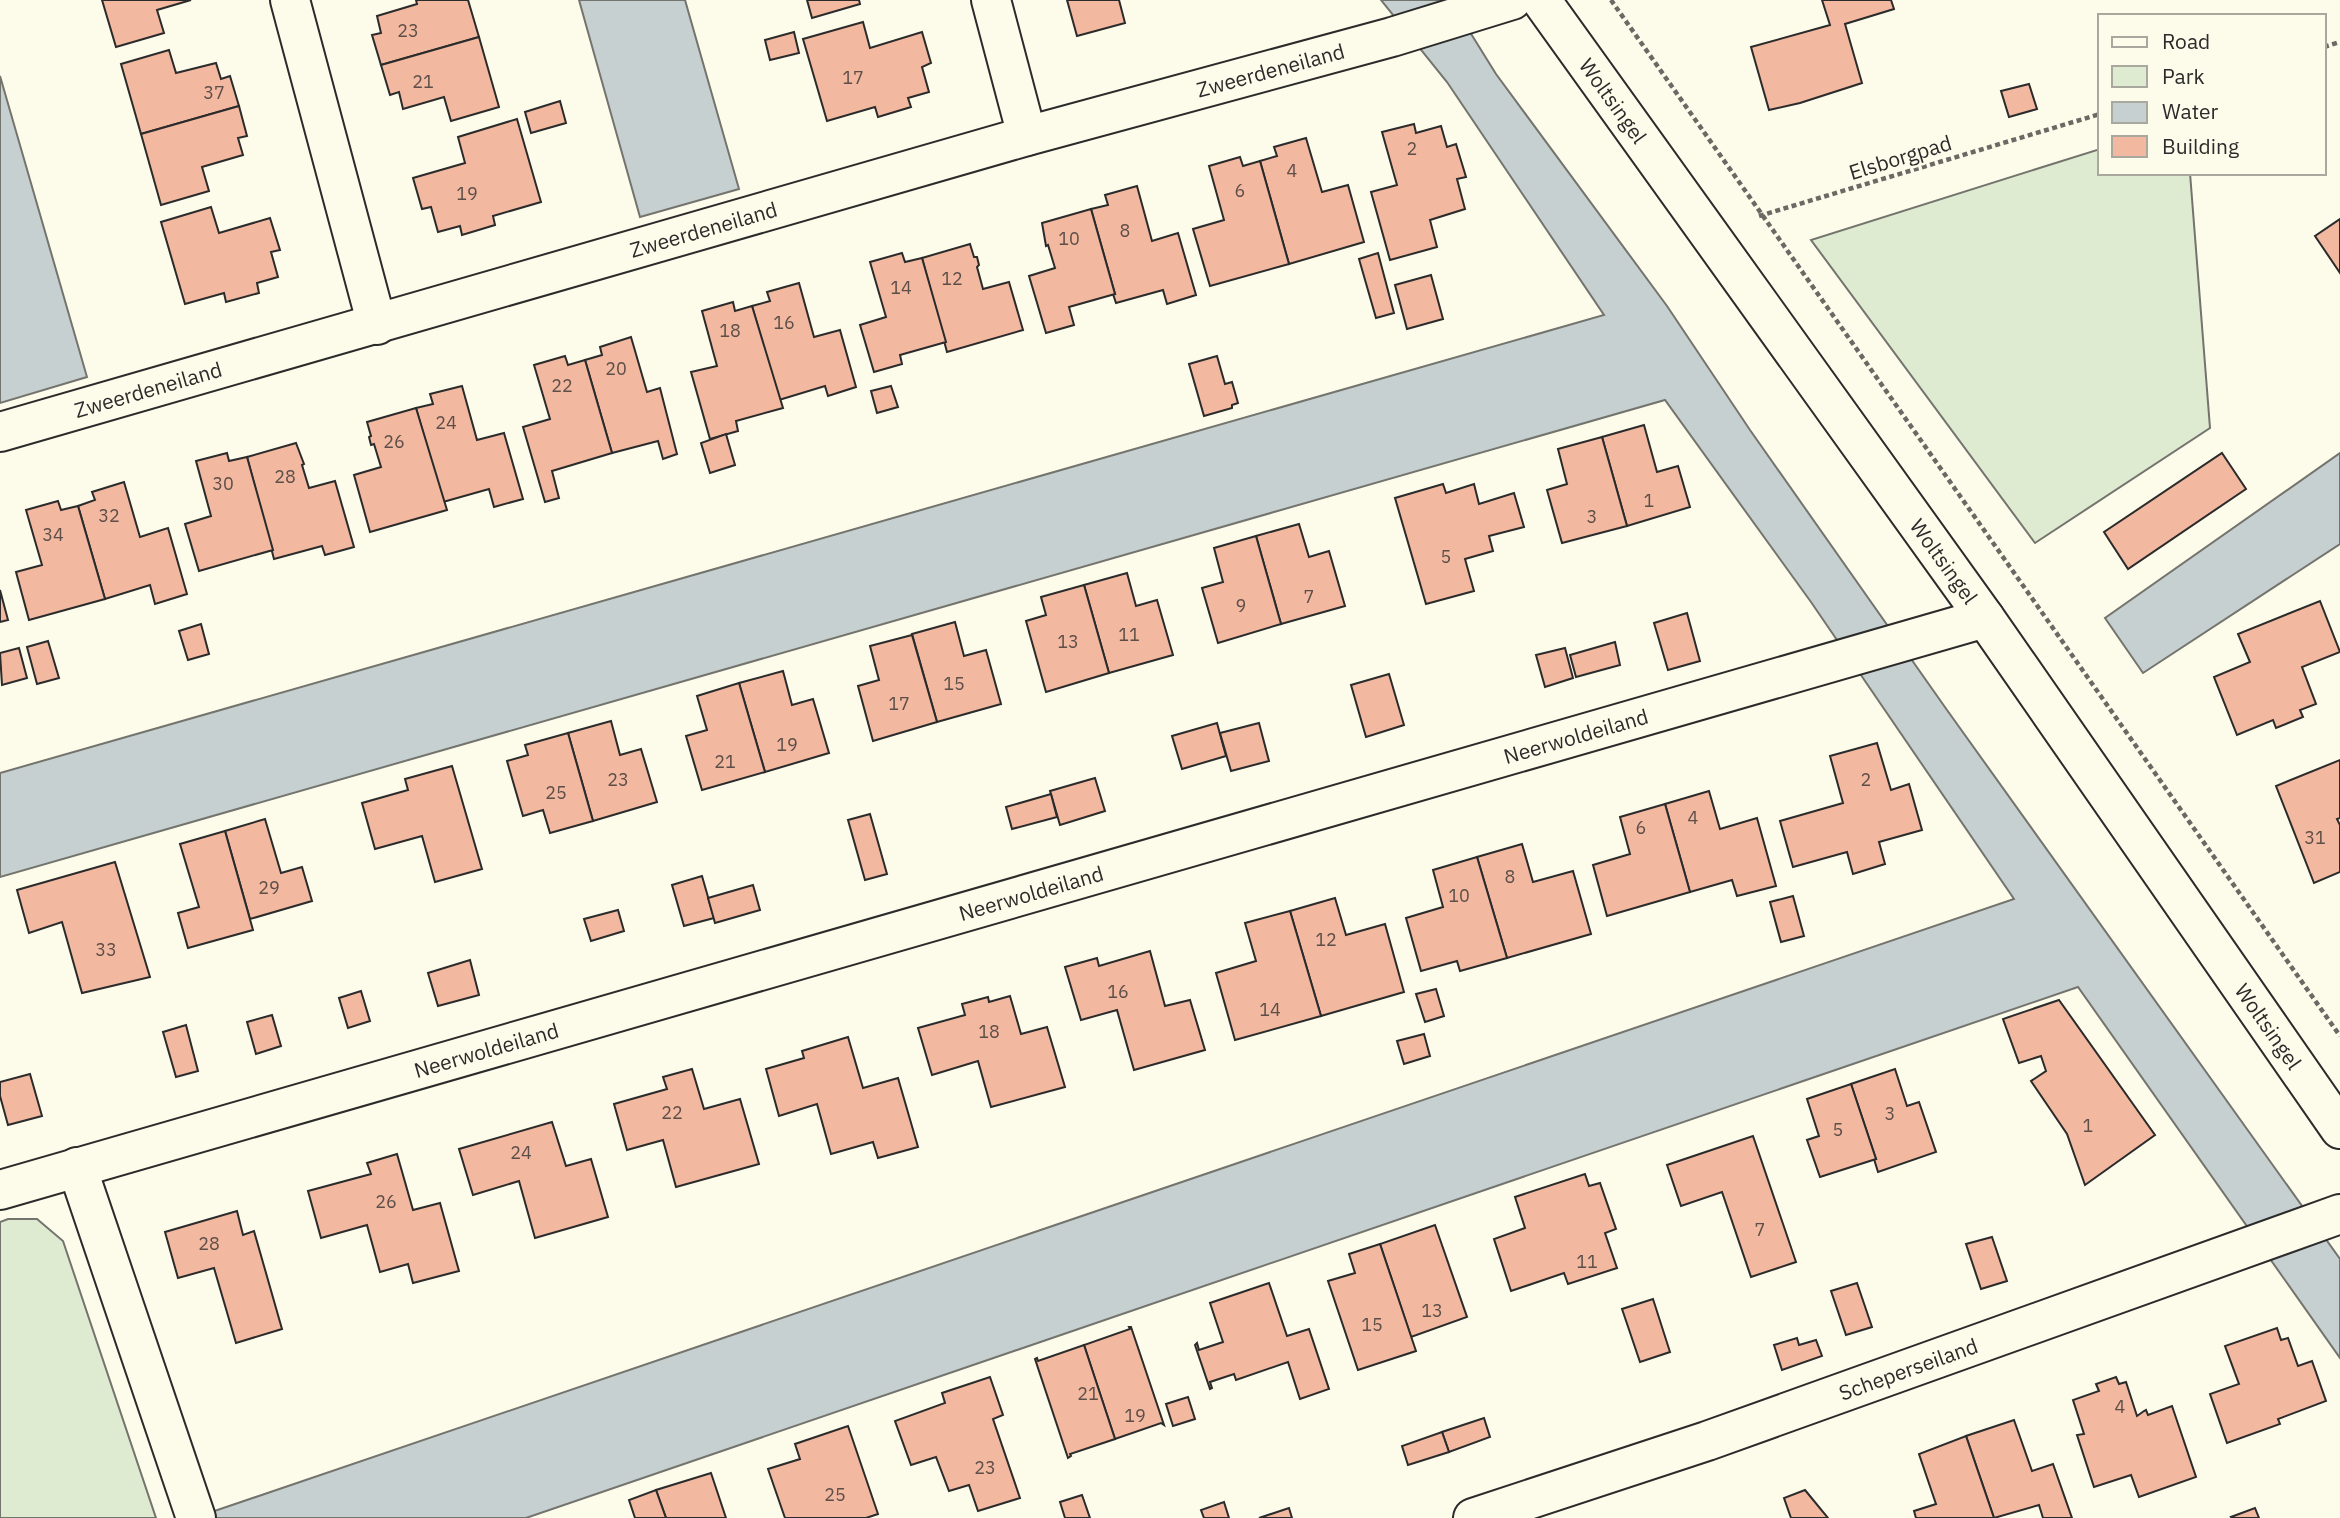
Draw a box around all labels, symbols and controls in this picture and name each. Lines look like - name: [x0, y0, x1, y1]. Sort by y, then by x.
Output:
- legend: [2098, 14, 2326, 175]
- house number: 23: [397, 19, 419, 42]
- text: Road: [2162, 27, 2210, 55]
- street label: Zweerdeneiland: [1193, 37, 1348, 103]
- street label: Woltsingel: [1573, 52, 1654, 149]
- text: Park: [2162, 62, 2205, 90]
- house number: 17: [842, 66, 864, 89]
- house number: 21: [412, 70, 434, 93]
- house number: 37: [203, 81, 225, 104]
- text: Water: [2162, 97, 2219, 125]
- street label: Elsborgpad: [1845, 128, 1955, 186]
- text: Building: [2162, 132, 2239, 160]
- house number: 2: [1407, 137, 1417, 160]
- house number: 4: [1287, 159, 1298, 182]
- house number: 6: [1235, 179, 1245, 202]
- house number: 19: [456, 182, 478, 205]
- street label: Zweerdeneiland: [626, 195, 780, 264]
- house number: 8: [1120, 219, 1130, 242]
- house number: 10: [1058, 227, 1080, 250]
- house number: 12: [941, 267, 963, 290]
- house number: 14: [890, 276, 912, 299]
- house number: 16: [773, 311, 795, 334]
- house number: 18: [719, 319, 741, 342]
- street label: Zweerdeneiland: [71, 355, 225, 424]
- house number: 20: [605, 357, 627, 380]
- house number: 22: [551, 374, 573, 397]
- house number: 24: [435, 411, 457, 434]
- house number: 26: [383, 430, 405, 453]
- house number: 28: [274, 465, 296, 488]
- house number: 30: [212, 472, 234, 495]
- house number: 1: [1644, 489, 1654, 512]
- house number: 32: [98, 504, 120, 527]
- house number: 3: [1587, 505, 1597, 528]
- street label: Woltsingel: [1904, 513, 1985, 610]
- house number: 34: [42, 523, 64, 546]
- house number: 5: [1441, 545, 1451, 568]
- house number: 7: [1304, 585, 1314, 608]
- house number: 9: [1236, 594, 1246, 617]
- house number: 11: [1118, 623, 1140, 646]
- house number: 13: [1057, 630, 1079, 653]
- house number: 15: [943, 672, 965, 695]
- house number: 17: [888, 692, 910, 715]
- street label: Neerwoldeiland: [1500, 702, 1651, 770]
- house number: 19: [776, 733, 798, 756]
- house number: 21: [714, 750, 736, 773]
- house number: 23: [607, 768, 629, 791]
- house number: 2: [1861, 768, 1871, 791]
- house number: 25: [545, 781, 567, 804]
- house number: 4: [1688, 806, 1699, 829]
- house number: 6: [1636, 816, 1646, 839]
- house number: 31: [2304, 826, 2326, 849]
- street label: Neerwoldeiland: [955, 859, 1107, 927]
- house number: 8: [1505, 865, 1515, 888]
- house number: 29: [258, 876, 280, 899]
- house number: 10: [1448, 884, 1470, 907]
- house number: 12: [1315, 928, 1337, 951]
- house number: 33: [95, 938, 117, 961]
- street label: Woltsingel: [2229, 978, 2308, 1075]
- house number: 16: [1107, 980, 1129, 1003]
- house number: 14: [1259, 998, 1281, 1021]
- street label: Neerwoldeiland: [411, 1016, 562, 1084]
- house number: 18: [978, 1020, 1000, 1043]
- house number: 22: [661, 1101, 683, 1124]
- house number: 3: [1885, 1102, 1895, 1125]
- house number: 1: [2083, 1114, 2093, 1137]
- house number: 5: [1833, 1118, 1843, 1141]
- house number: 24: [510, 1141, 532, 1164]
- house number: 26: [375, 1190, 397, 1213]
- house number: 7: [1755, 1218, 1765, 1241]
- house number: 28: [198, 1232, 220, 1255]
- house number: 11: [1576, 1250, 1598, 1273]
- house number: 13: [1421, 1299, 1443, 1322]
- house number: 15: [1361, 1313, 1383, 1336]
- street label: Scheperseiland: [1835, 1331, 1981, 1407]
- house number: 21: [1077, 1382, 1099, 1405]
- house number: 4: [2115, 1395, 2126, 1418]
- house number: 19: [1124, 1404, 1146, 1427]
- house number: 23: [974, 1456, 996, 1479]
- house number: 25: [824, 1483, 846, 1506]

